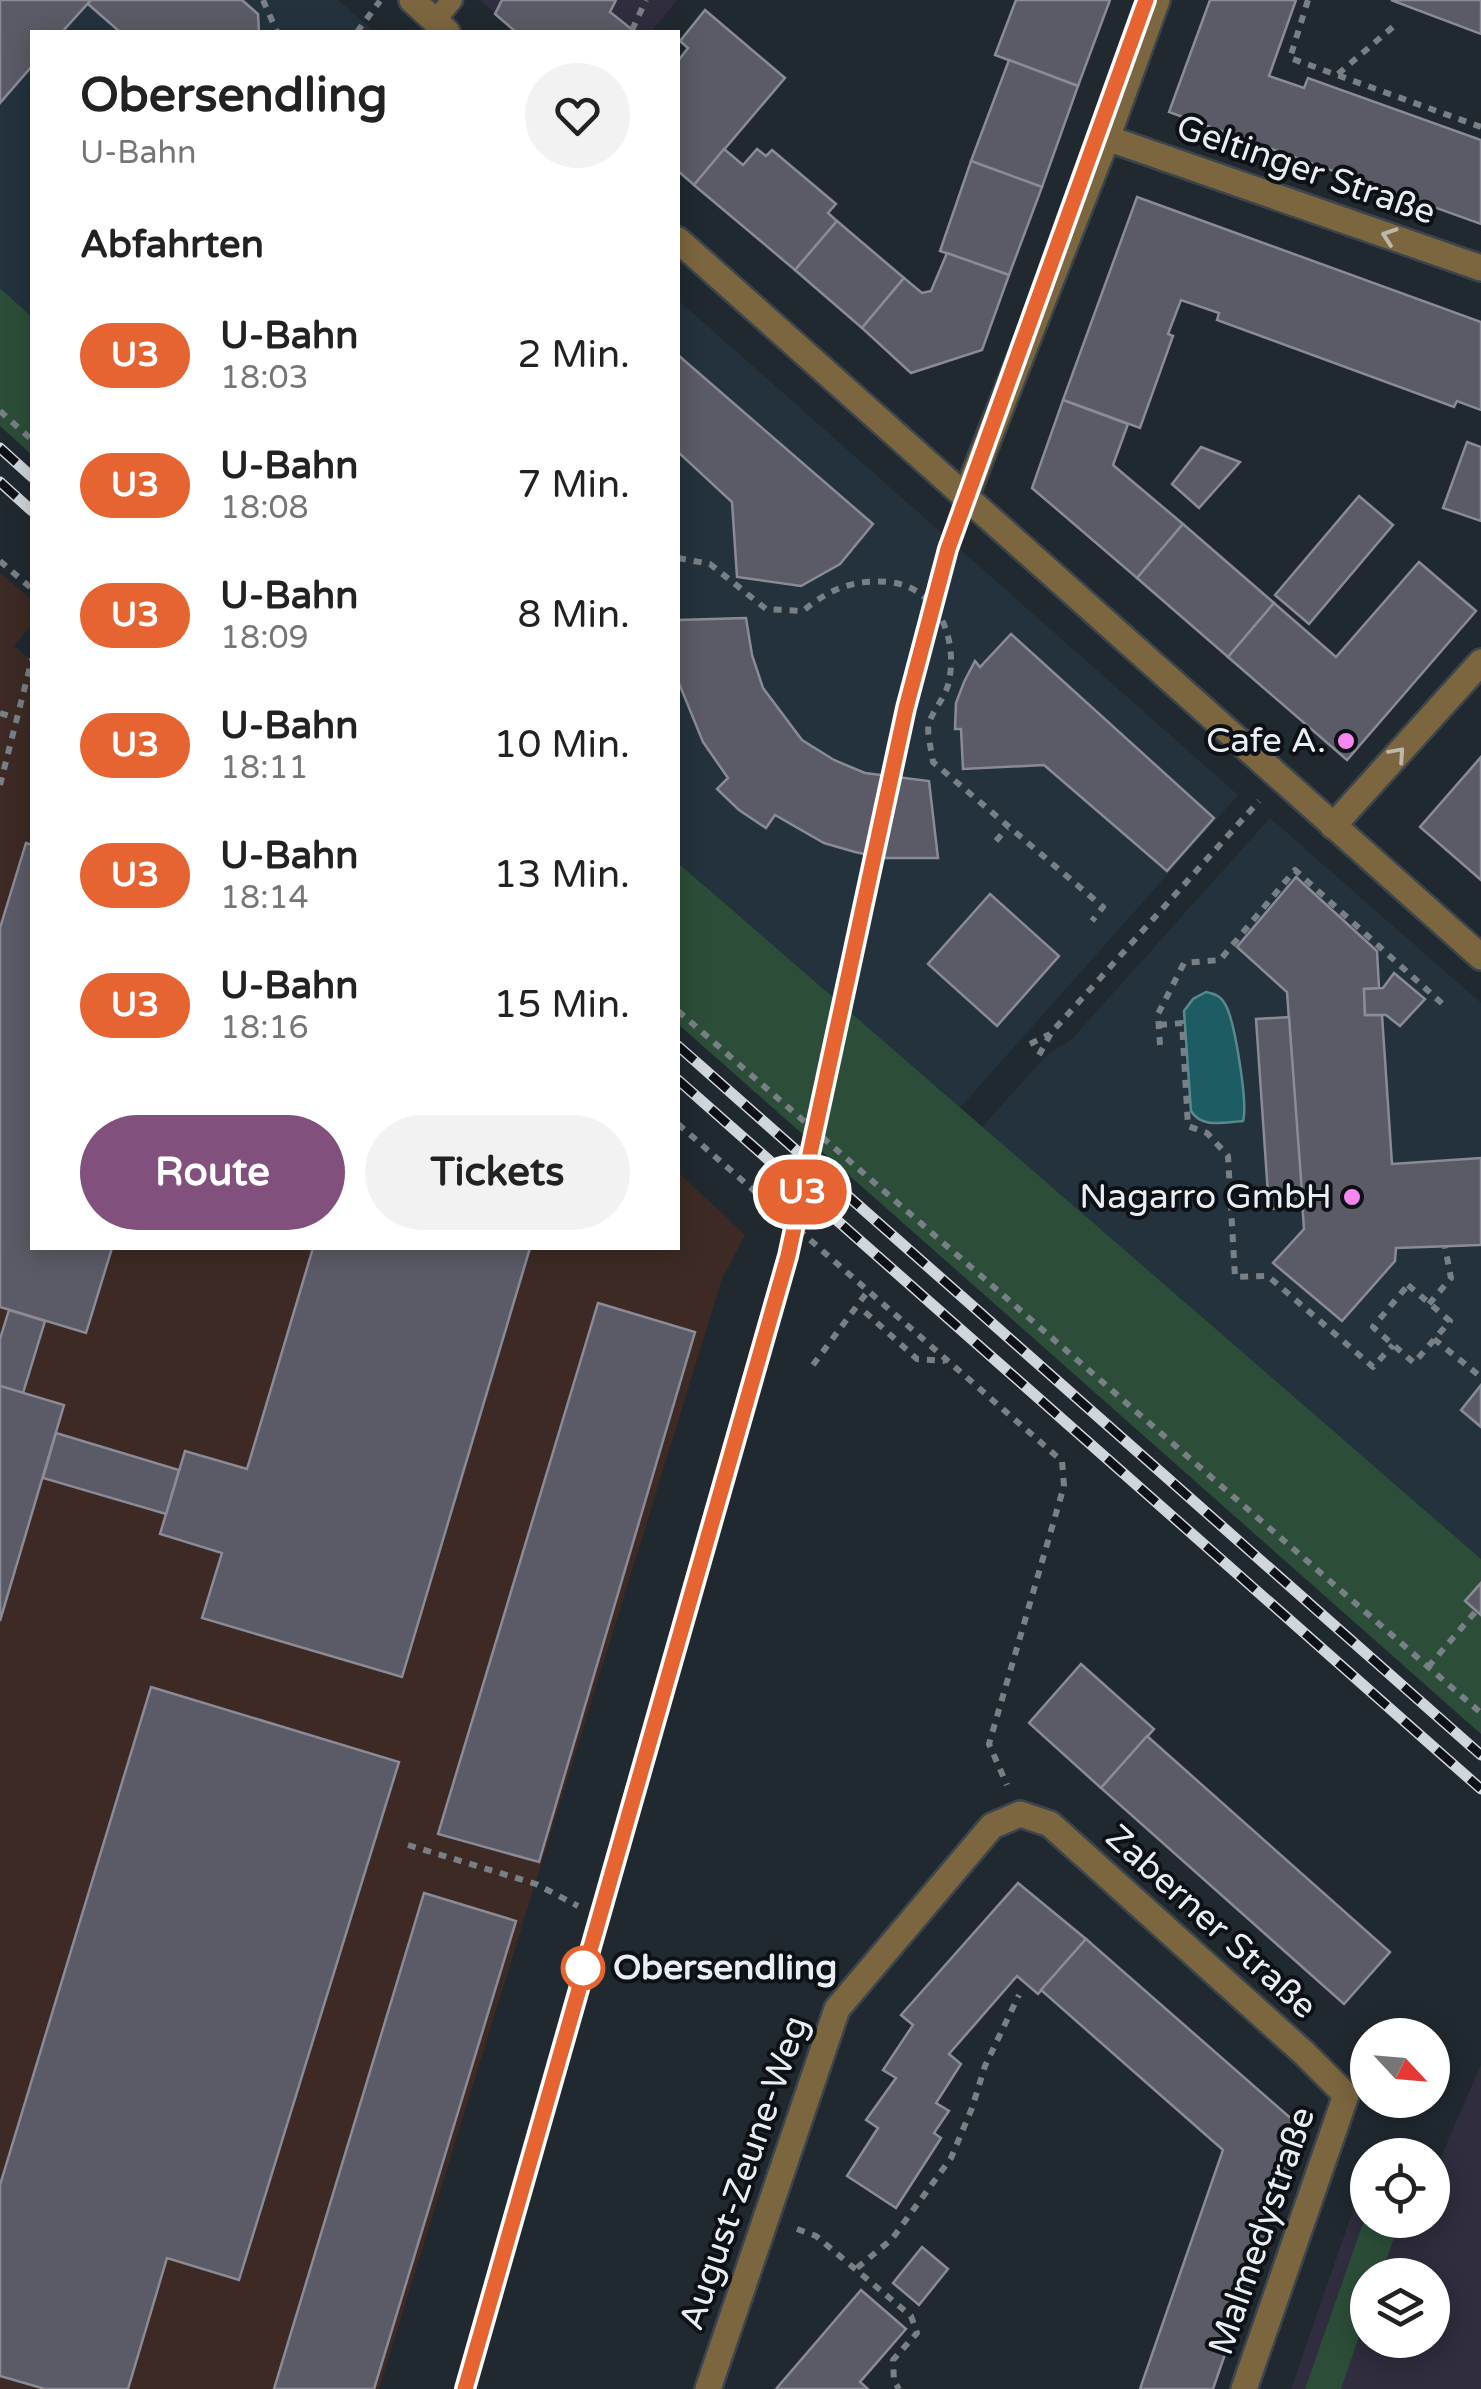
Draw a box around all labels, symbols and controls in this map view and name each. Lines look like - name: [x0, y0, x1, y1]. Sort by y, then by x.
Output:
- button: heart: [525, 63, 630, 168]
- text: Obersendling: [80, 67, 388, 125]
- street label: Geltinger Straße: [1171, 106, 1441, 234]
- text: U-Bahn: [80, 134, 196, 172]
- text: Abfahrten: [80, 222, 264, 268]
- one-way arrow: [1381, 227, 1398, 247]
- text: U-Bahn: [220, 313, 358, 359]
- text: 2 Min.: [517, 332, 630, 378]
- text: U3: [111, 334, 159, 376]
- text: 18:03: [220, 359, 309, 397]
- text: U-Bahn: [220, 443, 358, 489]
- text: 7 Min.: [517, 462, 630, 508]
- text: U3: [111, 464, 159, 506]
- text: 18:08: [220, 489, 309, 527]
- text: U-Bahn: [220, 573, 358, 619]
- text: 8 Min.: [517, 592, 630, 638]
- text: U3: [111, 594, 159, 636]
- text: 18:09: [220, 619, 309, 657]
- text: U-Bahn: [220, 703, 358, 749]
- place label: Cafe A.: [1206, 720, 1326, 762]
- text: 10 Min.: [494, 722, 630, 768]
- text: U3: [111, 724, 159, 766]
- marker: Cafe A.: [1335, 730, 1357, 752]
- one-way arrow: [1386, 747, 1404, 766]
- text: 18:11: [220, 749, 309, 787]
- text: U-Bahn: [220, 833, 358, 879]
- text: 13 Min.: [494, 852, 630, 898]
- text: U3: [111, 854, 159, 896]
- text: 18:14: [220, 879, 309, 917]
- text: U-Bahn: [220, 963, 358, 1009]
- text: 15 Min.: [494, 982, 630, 1028]
- text: U3: [111, 984, 159, 1026]
- text: 18:16: [220, 1009, 309, 1047]
- button: Route: [80, 1115, 345, 1230]
- button: Tickets: [365, 1115, 630, 1230]
- line badge: U3: [757, 1160, 847, 1224]
- text: U3: [778, 1171, 826, 1213]
- place label: Nagarro GmbH: [1079, 1176, 1332, 1218]
- marker: Nagarro GmbH: [1341, 1186, 1363, 1208]
- street label: Zaberner Straße: [1097, 1816, 1325, 2028]
- marker: Obersendling: [562, 1947, 604, 1989]
- place label: Obersendling: [613, 1947, 837, 1989]
- street label: August-Zeune-Weg: [671, 2011, 817, 2335]
- north arrow: [1350, 2018, 1450, 2118]
- map controls: [1350, 2018, 1450, 2358]
- street label: Malmedystraße: [1200, 2102, 1324, 2360]
- button: locate: [1350, 2138, 1450, 2238]
- button: layers: [1350, 2258, 1450, 2358]

